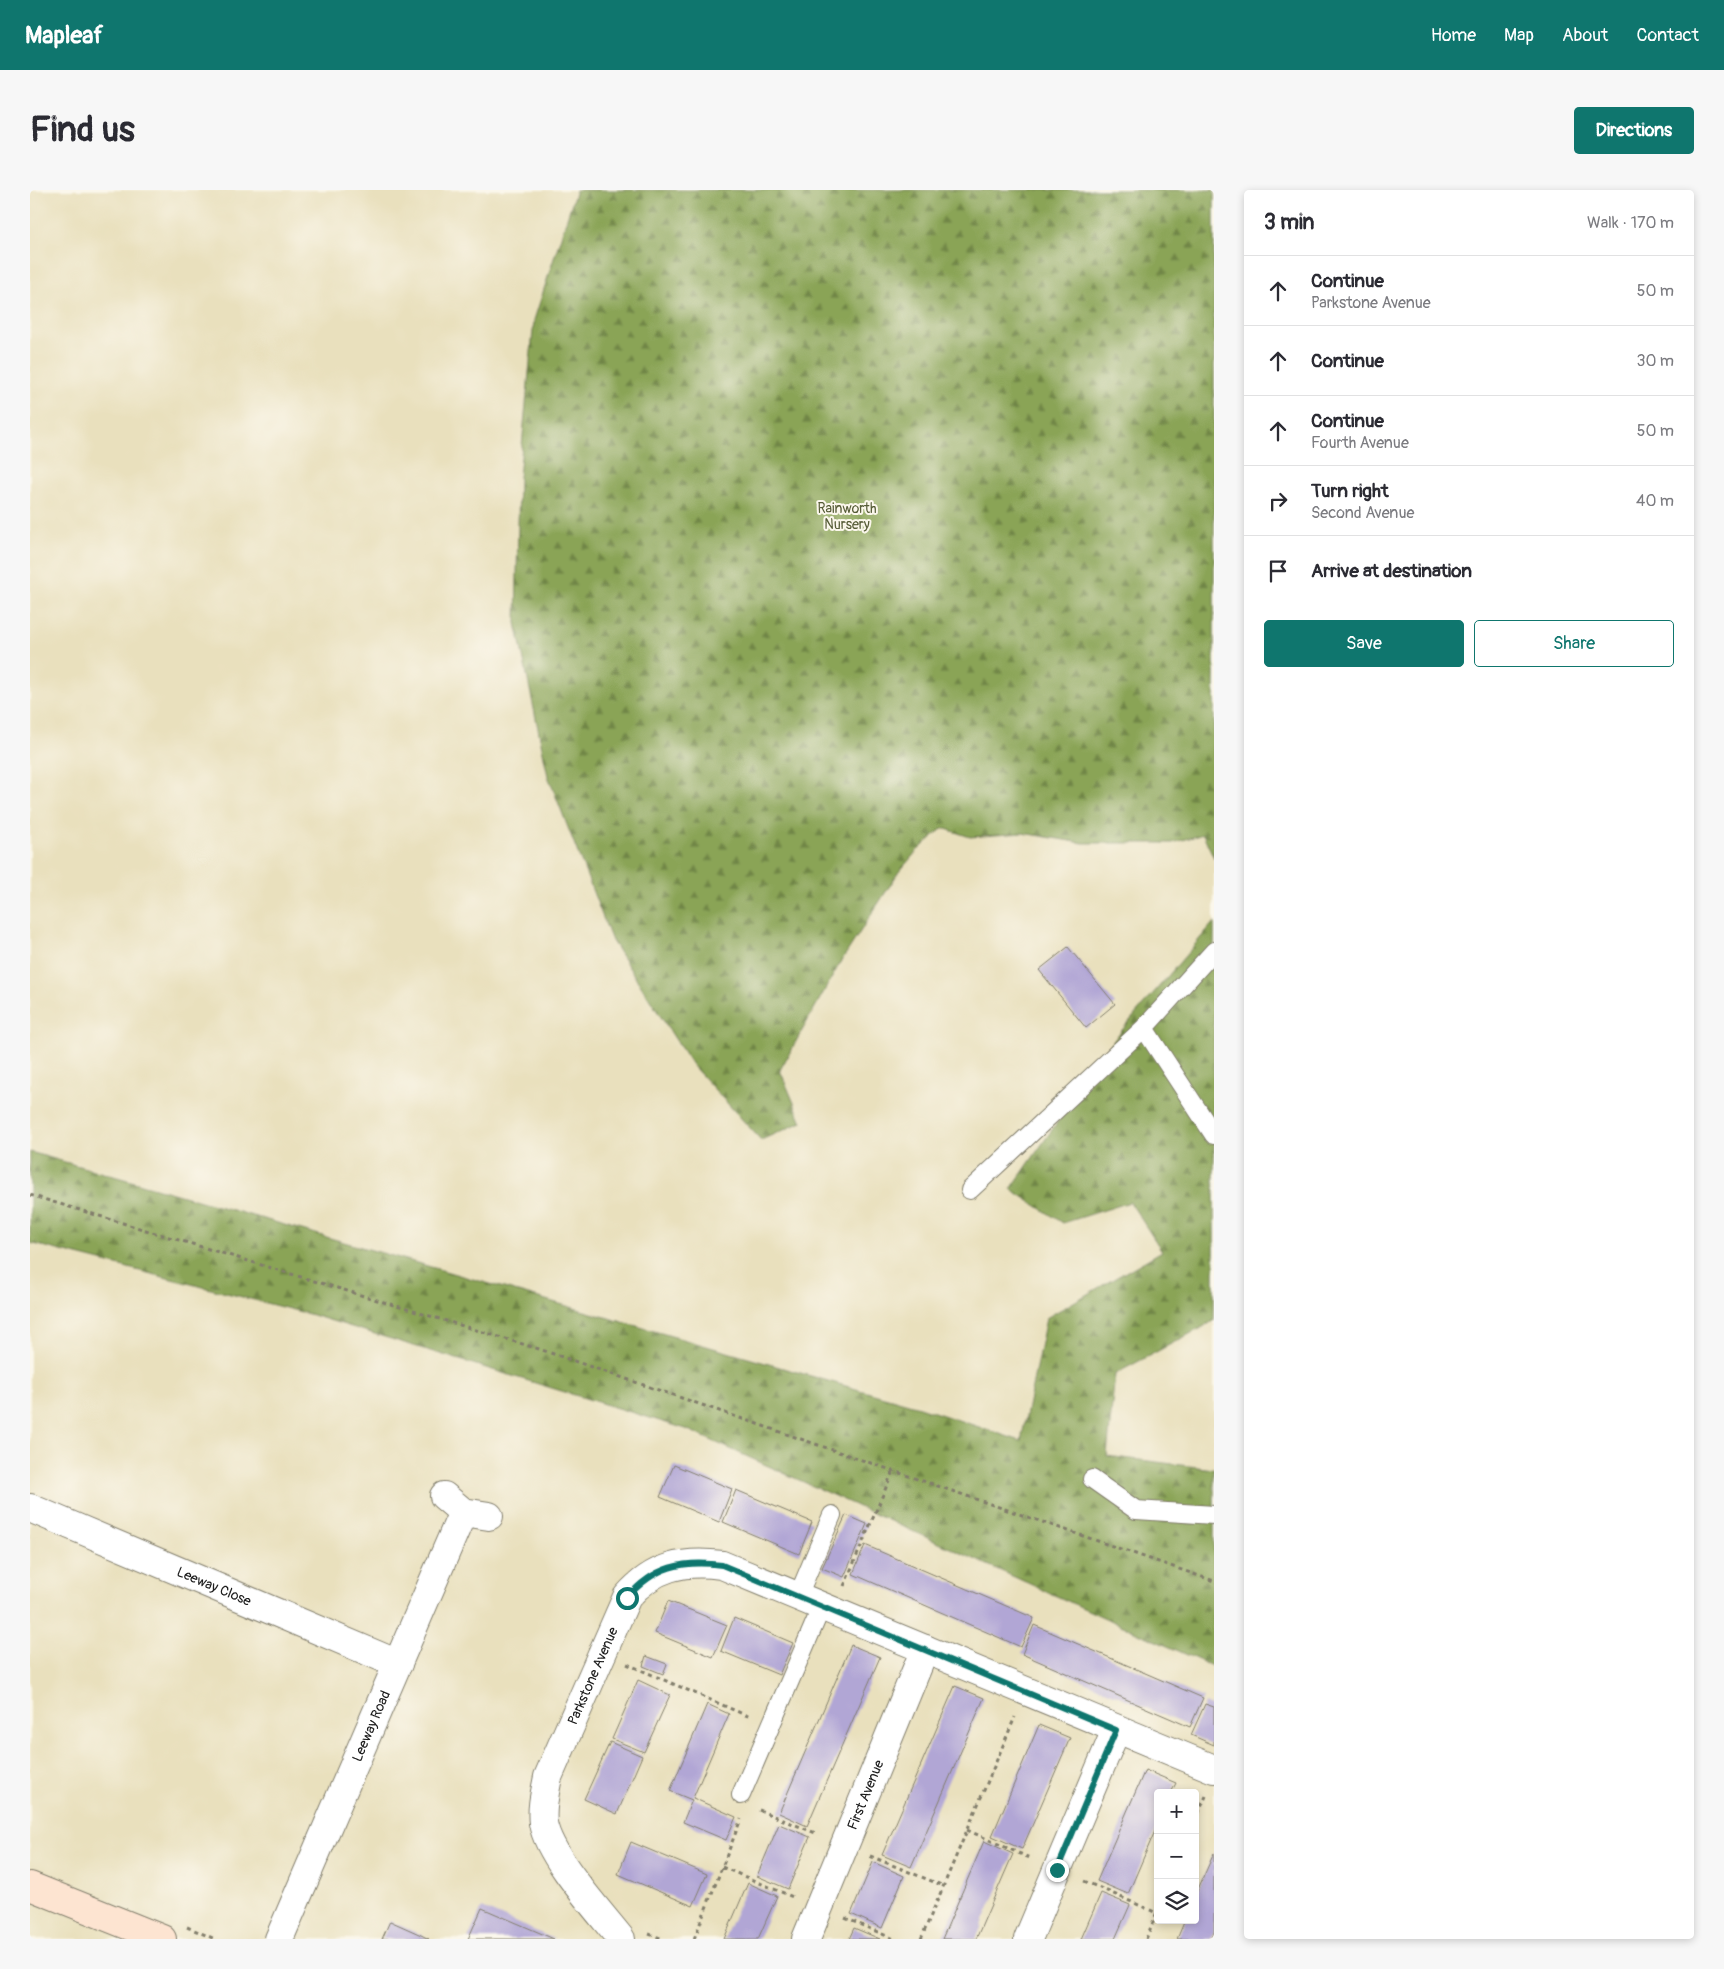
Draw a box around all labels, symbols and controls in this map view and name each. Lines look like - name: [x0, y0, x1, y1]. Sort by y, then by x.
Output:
- text: Mapleaf: [25, 21, 103, 50]
- text: Home: [1431, 24, 1476, 47]
- text: Map: [1504, 24, 1534, 47]
- text: About: [1562, 24, 1608, 47]
- text: Contact: [1636, 24, 1699, 47]
- button: Directions: [1574, 107, 1694, 154]
- text: Find us: [30, 108, 135, 152]
- text: 3 min: [1264, 209, 1314, 236]
- text: Walk · 170 m: [1587, 213, 1674, 233]
- text: Continue: [1311, 269, 1384, 293]
- icon: ahead: [1264, 277, 1292, 305]
- text: 50 m: [1637, 281, 1674, 301]
- text: Parkstone Avenue: [1311, 293, 1431, 313]
- icon: ahead: [1264, 347, 1292, 375]
- text: Continue: [1311, 349, 1384, 373]
- text: 30 m: [1636, 351, 1674, 371]
- text: Continue: [1311, 409, 1384, 433]
- icon: ahead: [1264, 417, 1292, 445]
- text: 50 m: [1637, 421, 1674, 441]
- text: Fourth Avenue: [1311, 433, 1409, 453]
- text: Turn right: [1311, 479, 1389, 503]
- icon: right: [1264, 487, 1292, 515]
- text: 40 m: [1636, 491, 1674, 511]
- park label: Rainworth Nursery: [817, 500, 877, 533]
- text: Second Avenue: [1311, 503, 1414, 523]
- icon: arrive: [1264, 557, 1292, 585]
- text: Arrive at destination: [1311, 559, 1472, 583]
- button: Save: [1264, 620, 1464, 667]
- button: Share: [1474, 620, 1674, 667]
- street label: Leeway Close: [174, 1563, 254, 1609]
- route start: [616, 1587, 639, 1610]
- street label: Parkstone Avenue: [564, 1624, 621, 1727]
- street label: Leeway Road: [348, 1688, 394, 1764]
- street label: First Avenue: [843, 1757, 887, 1832]
- map controls: [1154, 1789, 1199, 1924]
- button: +: [1154, 1789, 1199, 1834]
- button: −: [1154, 1834, 1199, 1879]
- route end: [1046, 1859, 1069, 1882]
- button: layers: [1154, 1879, 1199, 1924]

